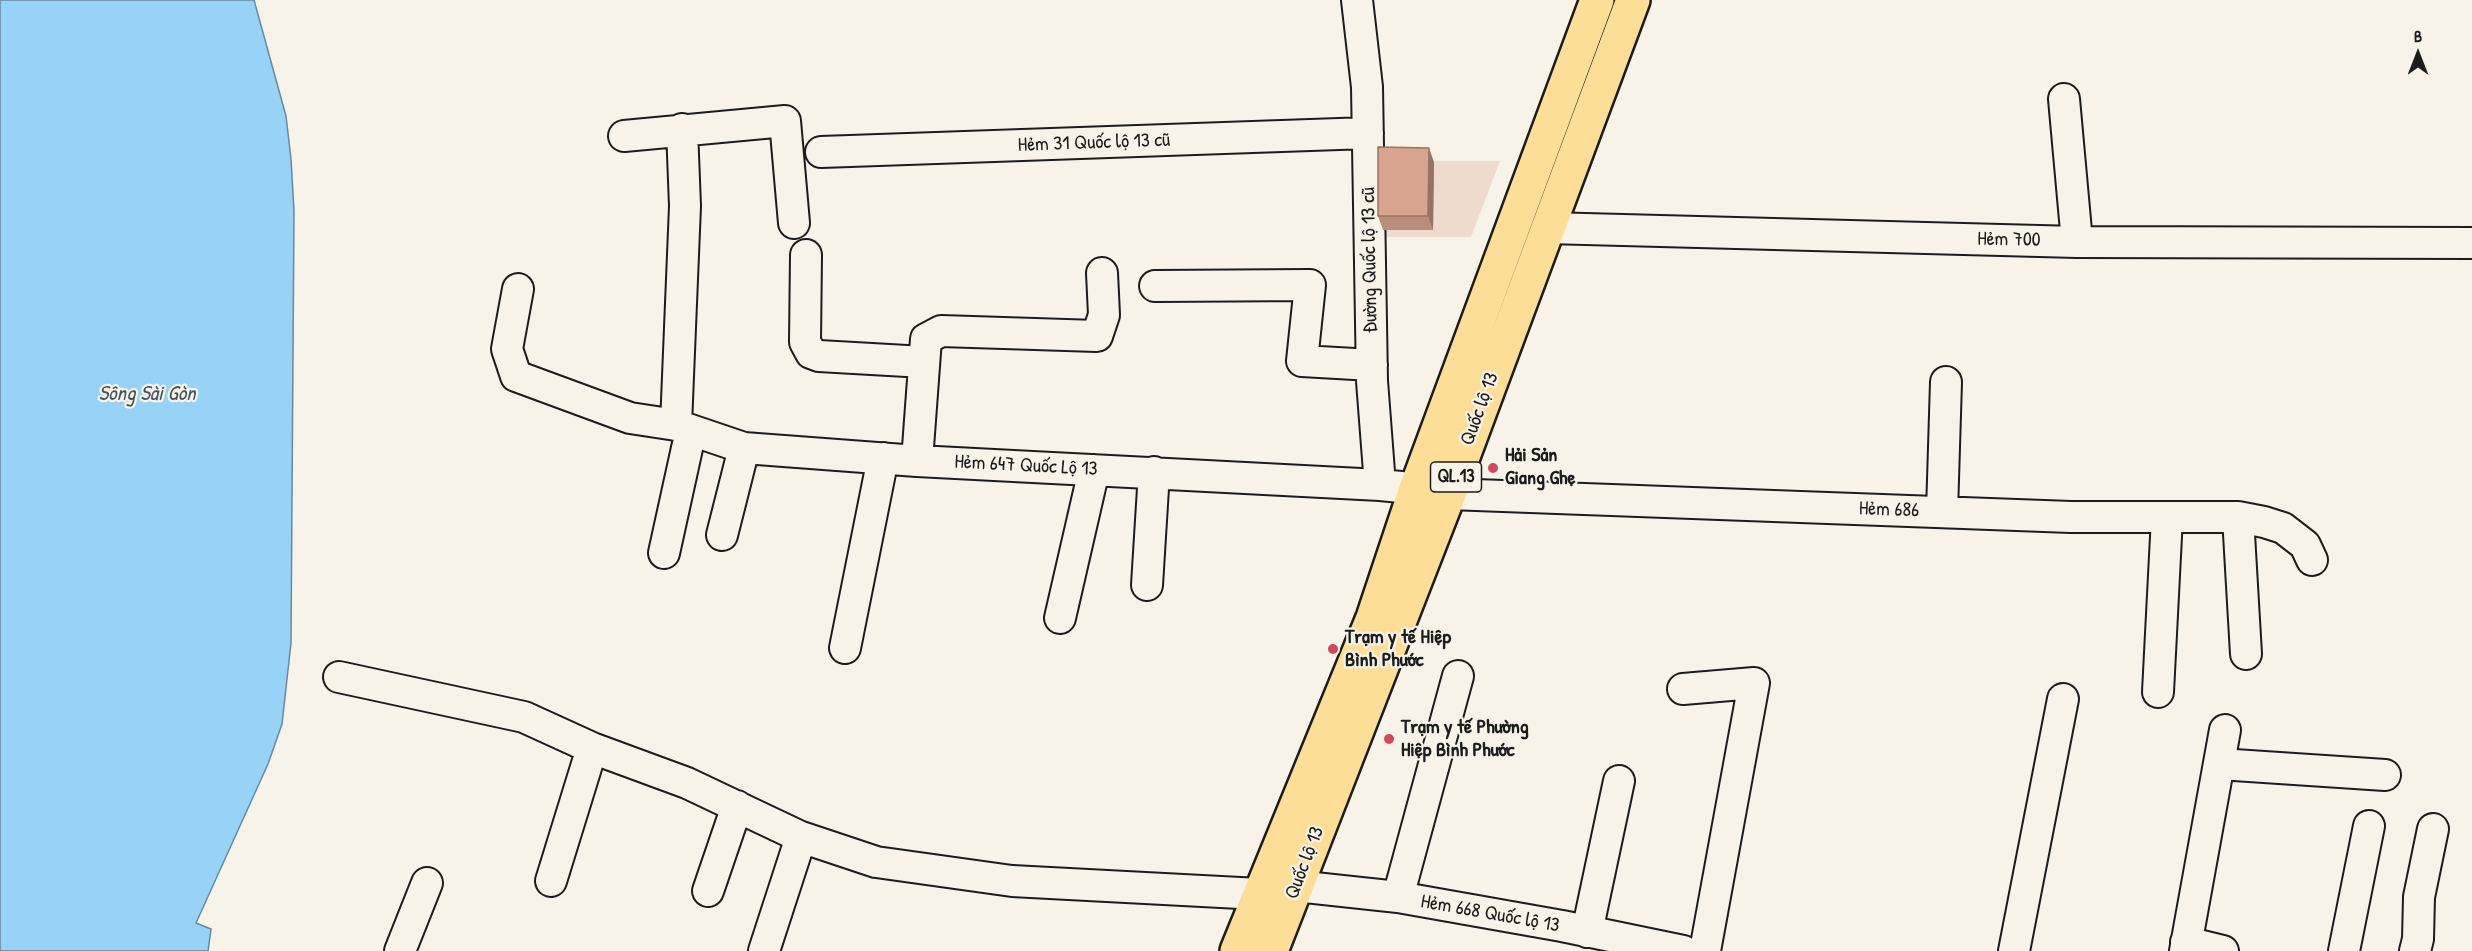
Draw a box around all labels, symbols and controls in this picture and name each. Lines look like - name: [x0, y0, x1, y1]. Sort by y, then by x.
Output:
- north arrow: [2388, 24, 2448, 84]
- text: B: [2414, 25, 2422, 47]
- street label: Hẻm 31 Quốc lộ 13 cũ: [1017, 128, 1171, 158]
- street label: Đường Quốc lộ 13 cũ: [1357, 187, 1383, 333]
- street label: Hẻm 700: [1977, 227, 2041, 253]
- street label: Quốc lộ 13: [1456, 369, 1504, 449]
- water label: Sông Sài Gòn: [98, 381, 196, 407]
- place label: Hải Sản Giang Ghẹ: [1505, 444, 1575, 491]
- street label: Hẻm 647 Quốc Lộ 13: [954, 450, 1098, 482]
- marker: Hải Sản Giang Ghẹ: [1486, 461, 1500, 475]
- road number: QL.13: [1430, 462, 1482, 492]
- street label: Hẻm 686: [1859, 497, 1919, 523]
- place label: Trạm y tế Hiệp Bình Phước: [1345, 626, 1451, 673]
- marker: Trạm y tế Hiệp Bình Phước: [1326, 642, 1340, 656]
- place label: Trạm y tế Phường Hiệp Bình Phước: [1401, 716, 1529, 763]
- marker: Trạm y tế Phường Hiệp Bình Phước: [1382, 732, 1396, 746]
- street label: Quốc lộ 13: [1280, 823, 1330, 903]
- street label: Hẻm 668 Quốc lộ 13: [1419, 890, 1561, 938]

